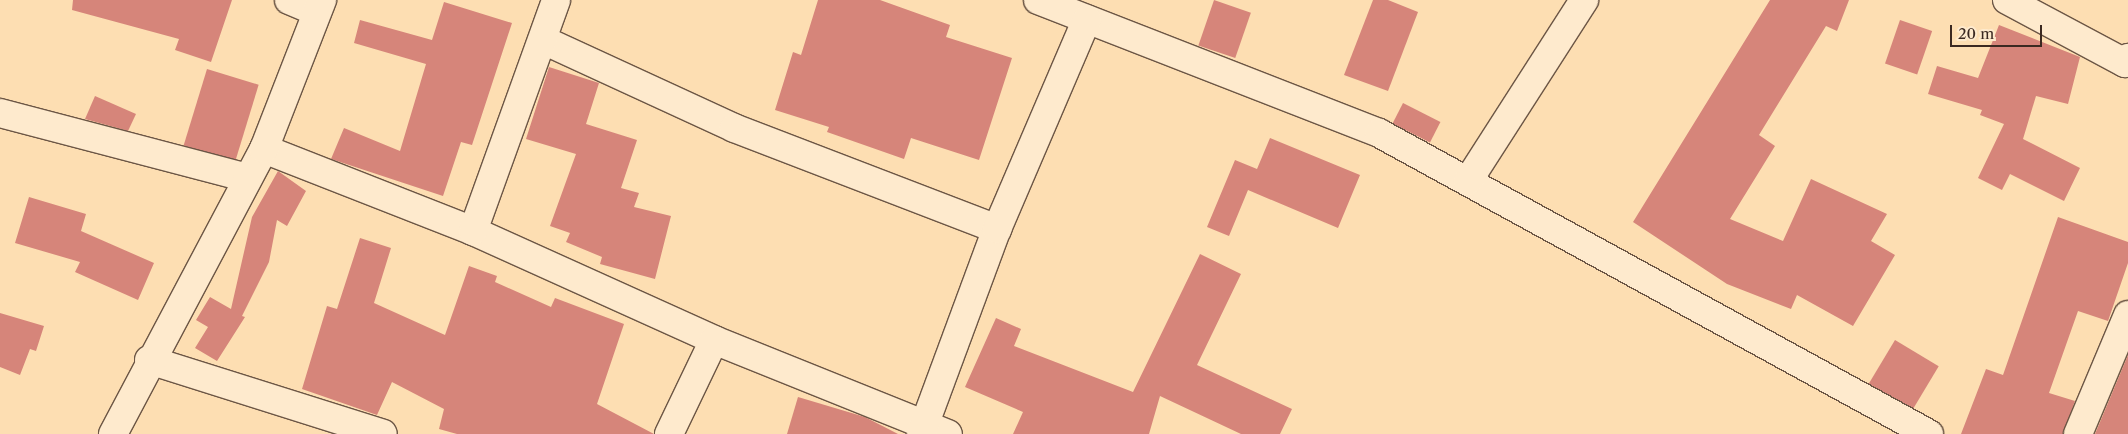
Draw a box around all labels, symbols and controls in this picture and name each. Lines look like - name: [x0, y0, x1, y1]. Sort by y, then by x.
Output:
- scale bar: [1953, 15, 2046, 47]
- text: 20 m: [1958, 24, 1994, 43]

